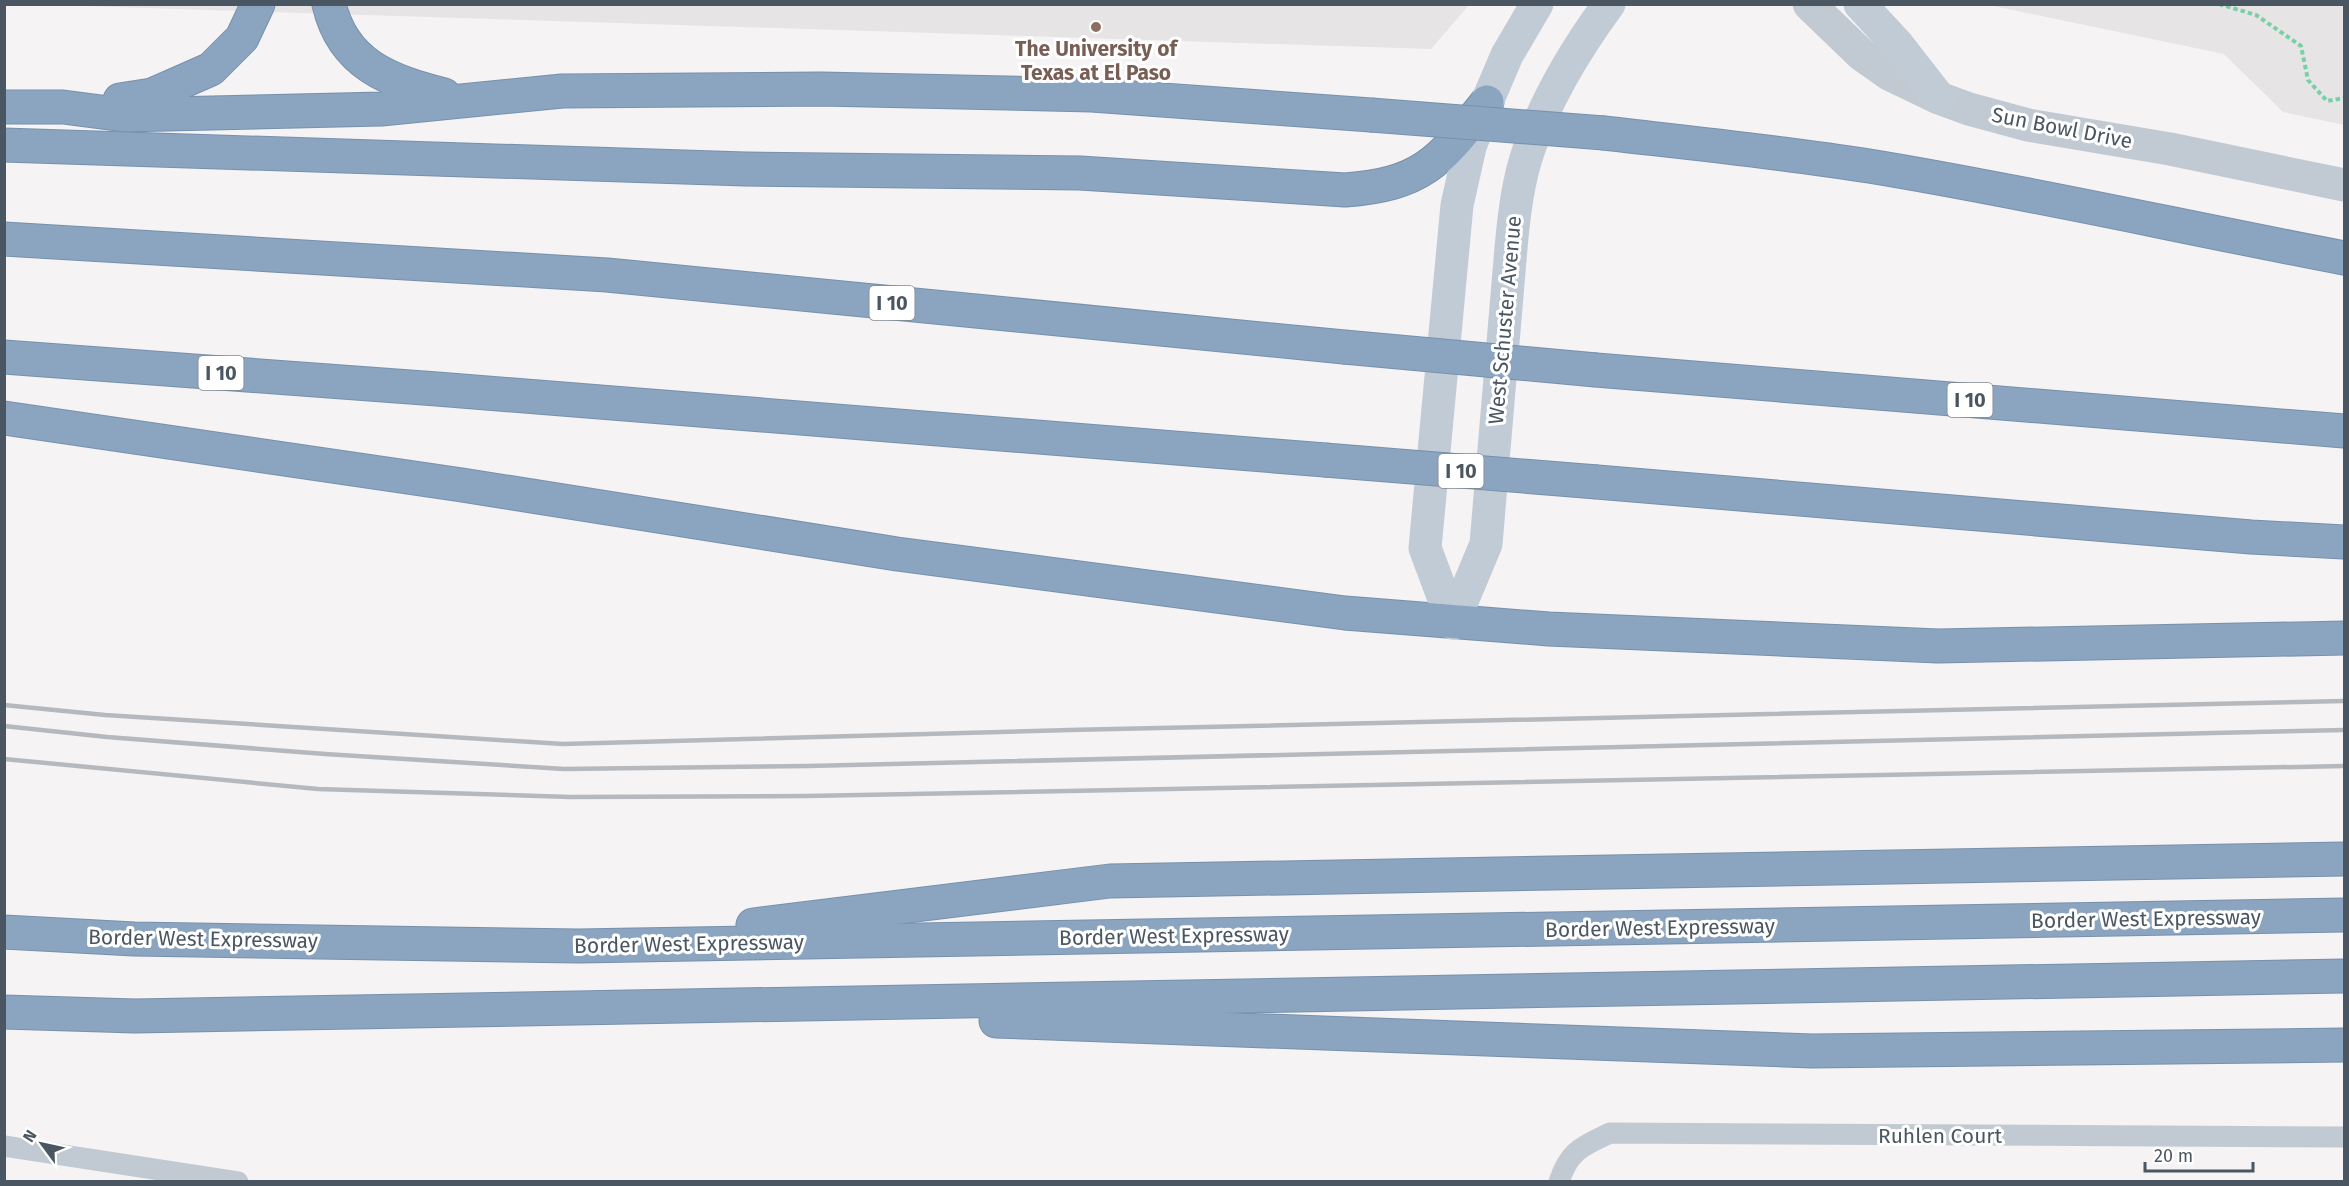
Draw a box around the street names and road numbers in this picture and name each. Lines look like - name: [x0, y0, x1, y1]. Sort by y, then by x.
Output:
- street label: Sun Bowl Drive: [1990, 102, 2134, 154]
- street label: West Schuster Avenue: [1483, 215, 1527, 425]
- road number: I 10: [870, 286, 914, 320]
- road number: I 10: [198, 356, 244, 390]
- road number: I 10: [1948, 383, 1992, 417]
- road number: I 10: [1438, 454, 1484, 488]
- street label: Border West Expressway: [2031, 904, 2262, 934]
- street label: Border West Expressway: [1545, 913, 1776, 943]
- street label: Border West Expressway: [1059, 921, 1290, 951]
- street label: Border West Expressway: [88, 924, 319, 954]
- street label: Border West Expressway: [574, 929, 805, 959]
- street label: Ruhlen Court: [1878, 1123, 2002, 1149]

